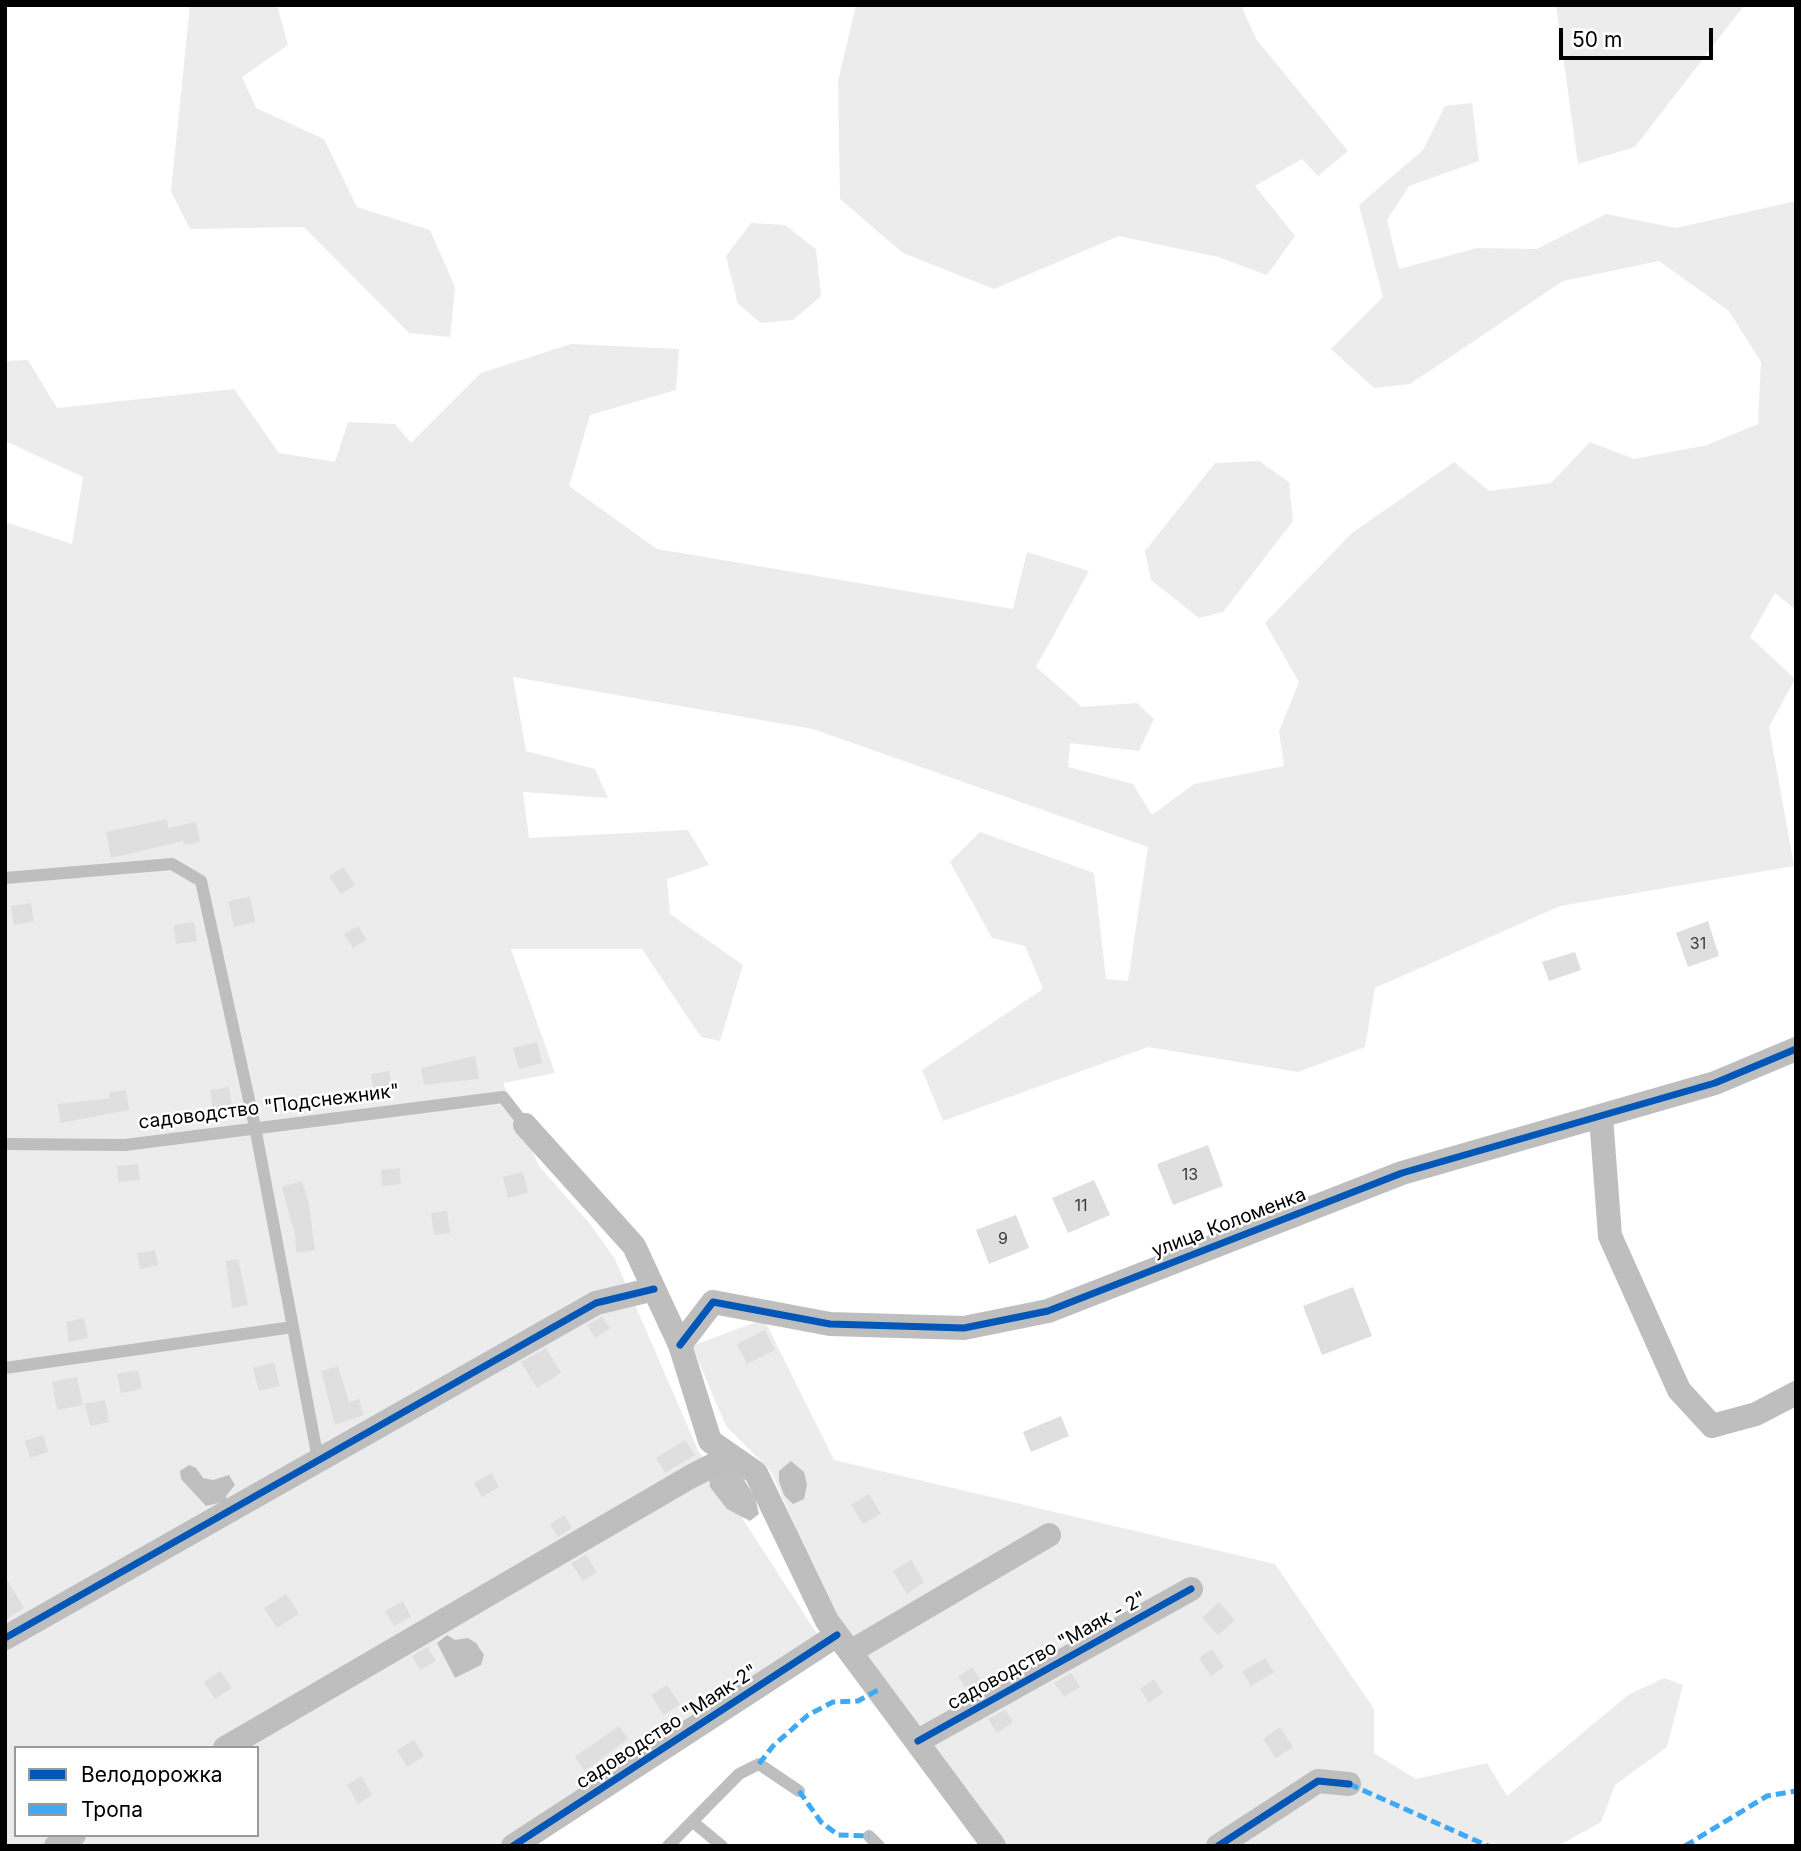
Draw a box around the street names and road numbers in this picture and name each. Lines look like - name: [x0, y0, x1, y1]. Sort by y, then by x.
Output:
- street label: садоводство "Подснежник": [137, 1080, 401, 1134]
- street label: улица Коломенка: [1149, 1183, 1309, 1263]
- street label: садоводство "Маяк - 2": [944, 1587, 1150, 1715]
- street label: садоводство "Маяк-2": [572, 1660, 762, 1794]

